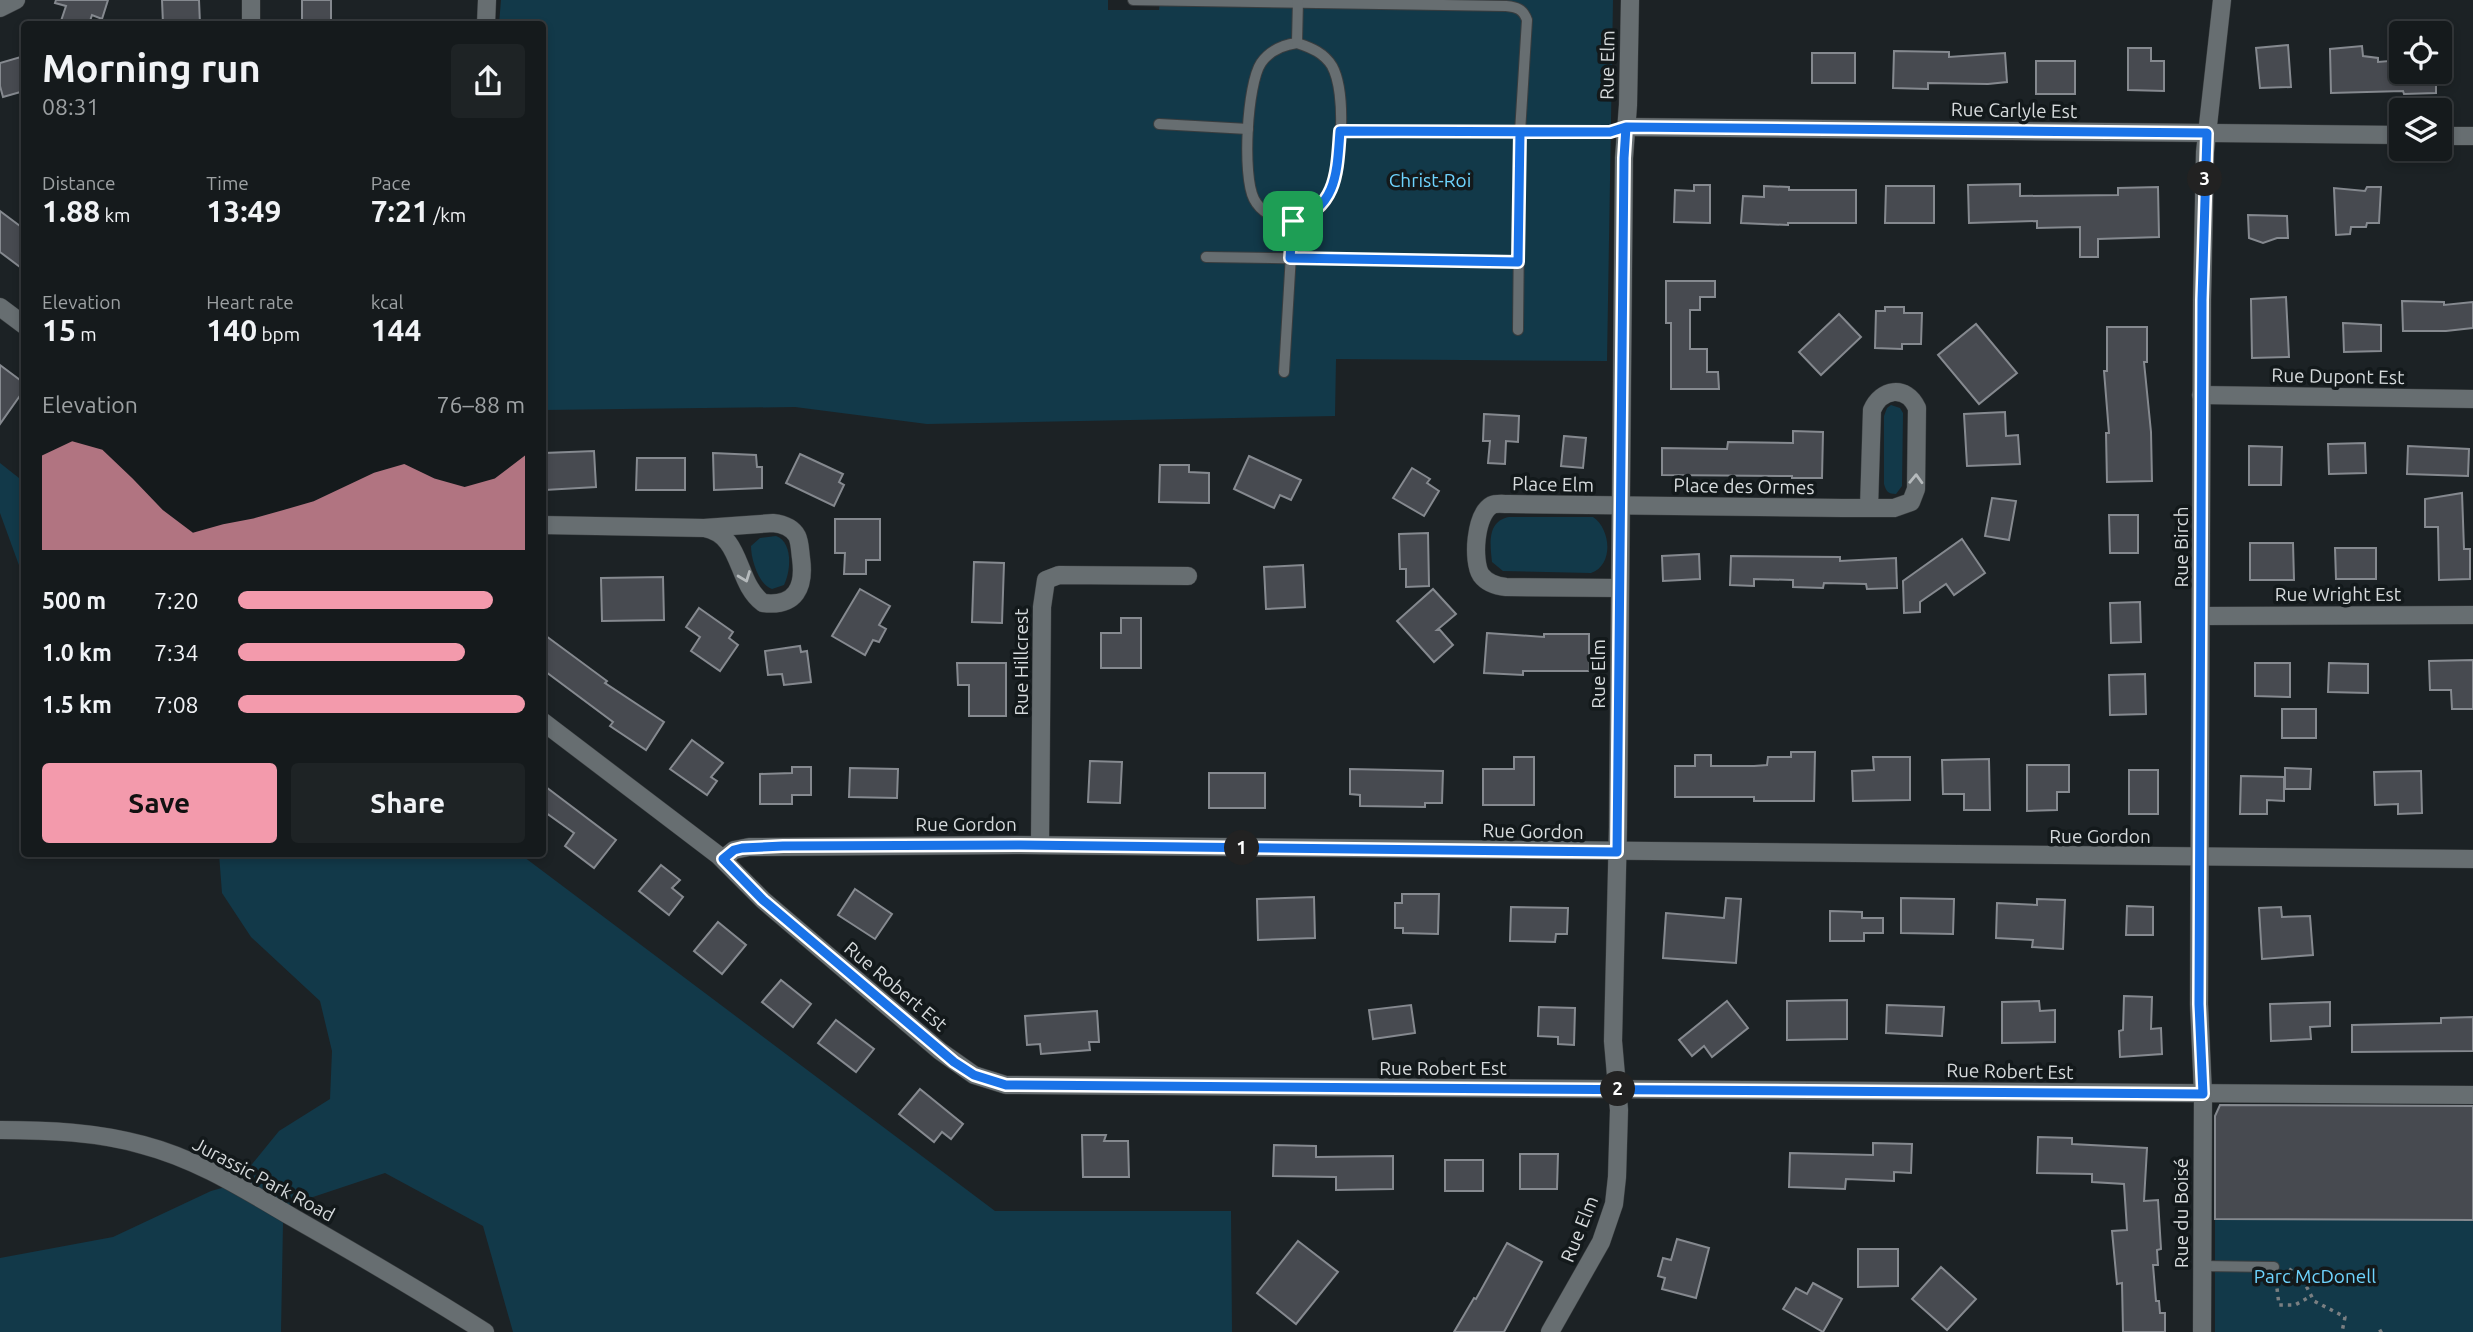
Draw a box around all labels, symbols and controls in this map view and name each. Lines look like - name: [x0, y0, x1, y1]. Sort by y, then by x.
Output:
- map controls: [2389, 21, 2452, 161]
- button: locate: [2389, 21, 2452, 84]
- street label: Rue Elm: [1595, 30, 1619, 100]
- button: share: [451, 44, 525, 118]
- text: Morning run: [42, 47, 261, 89]
- text: 08:31: [42, 94, 100, 119]
- street label: Rue Carlyle Est: [1951, 98, 2078, 122]
- button: layers: [2389, 98, 2452, 161]
- pin: 3: [2188, 162, 2222, 196]
- text: 3: [2199, 167, 2210, 189]
- park label: Christ-Roi: [1389, 169, 1471, 191]
- text: Distance: [42, 172, 116, 194]
- text: Time: [206, 172, 249, 194]
- text: Pace: [371, 172, 411, 194]
- pin: [1263, 191, 1323, 251]
- text: 1.88: [42, 194, 100, 228]
- text: 13:49: [206, 194, 281, 228]
- text: 7:21: [371, 194, 429, 228]
- icon: arrive: [1274, 202, 1312, 240]
- text: km: [100, 204, 130, 226]
- text: /km: [429, 204, 466, 226]
- text: Elevation: [42, 291, 121, 313]
- text: Heart rate: [206, 291, 294, 313]
- text: kcal: [371, 291, 403, 313]
- text: 15: [42, 313, 76, 347]
- text: 140: [206, 313, 257, 347]
- text: 144: [371, 313, 421, 347]
- text: m: [76, 323, 97, 345]
- text: bpm: [257, 323, 300, 345]
- street label: Rue Dupont Est: [2271, 364, 2405, 388]
- text: Elevation: [42, 392, 138, 417]
- text: 76–88 m: [437, 392, 525, 417]
- street label: Place Elm: [1512, 472, 1594, 496]
- one-way arrow: [1909, 473, 1924, 484]
- street label: Place des Ormes: [1673, 474, 1815, 498]
- street label: Rue Birch: [2170, 506, 2192, 588]
- one-way arrow: [736, 571, 750, 583]
- street label: Rue Wright Est: [2275, 583, 2402, 605]
- text: 500 m: [42, 588, 106, 613]
- text: 7:20: [154, 588, 199, 613]
- street label: Rue Hillcrest: [1010, 608, 1032, 716]
- street label: Rue Elm: [1587, 639, 1609, 709]
- text: 1.0 km: [42, 640, 112, 665]
- text: 7:34: [154, 640, 199, 665]
- text: 1.5 km: [42, 692, 112, 717]
- text: 7:08: [154, 692, 199, 717]
- button: Save: [42, 763, 277, 843]
- button: Share: [291, 763, 525, 843]
- street label: Rue Gordon: [915, 813, 1017, 835]
- street label: Rue Gordon: [1482, 819, 1584, 843]
- street label: Rue Gordon: [2049, 825, 2151, 847]
- pin: 1: [1224, 830, 1260, 866]
- text: 1: [1236, 836, 1247, 858]
- street label: Rue Robert Est: [840, 937, 952, 1036]
- street label: Rue Robert Est: [1379, 1057, 1507, 1079]
- street label: Rue Robert Est: [1946, 1059, 2074, 1083]
- pin: 2: [1600, 1072, 1636, 1106]
- text: 2: [1612, 1077, 1623, 1099]
- street label: Jurassic Park Road: [189, 1132, 339, 1226]
- street label: Rue du Boisé: [2170, 1158, 2192, 1268]
- street label: Rue Elm: [1556, 1193, 1602, 1265]
- park label: Parc McDonell: [2254, 1265, 2376, 1287]

